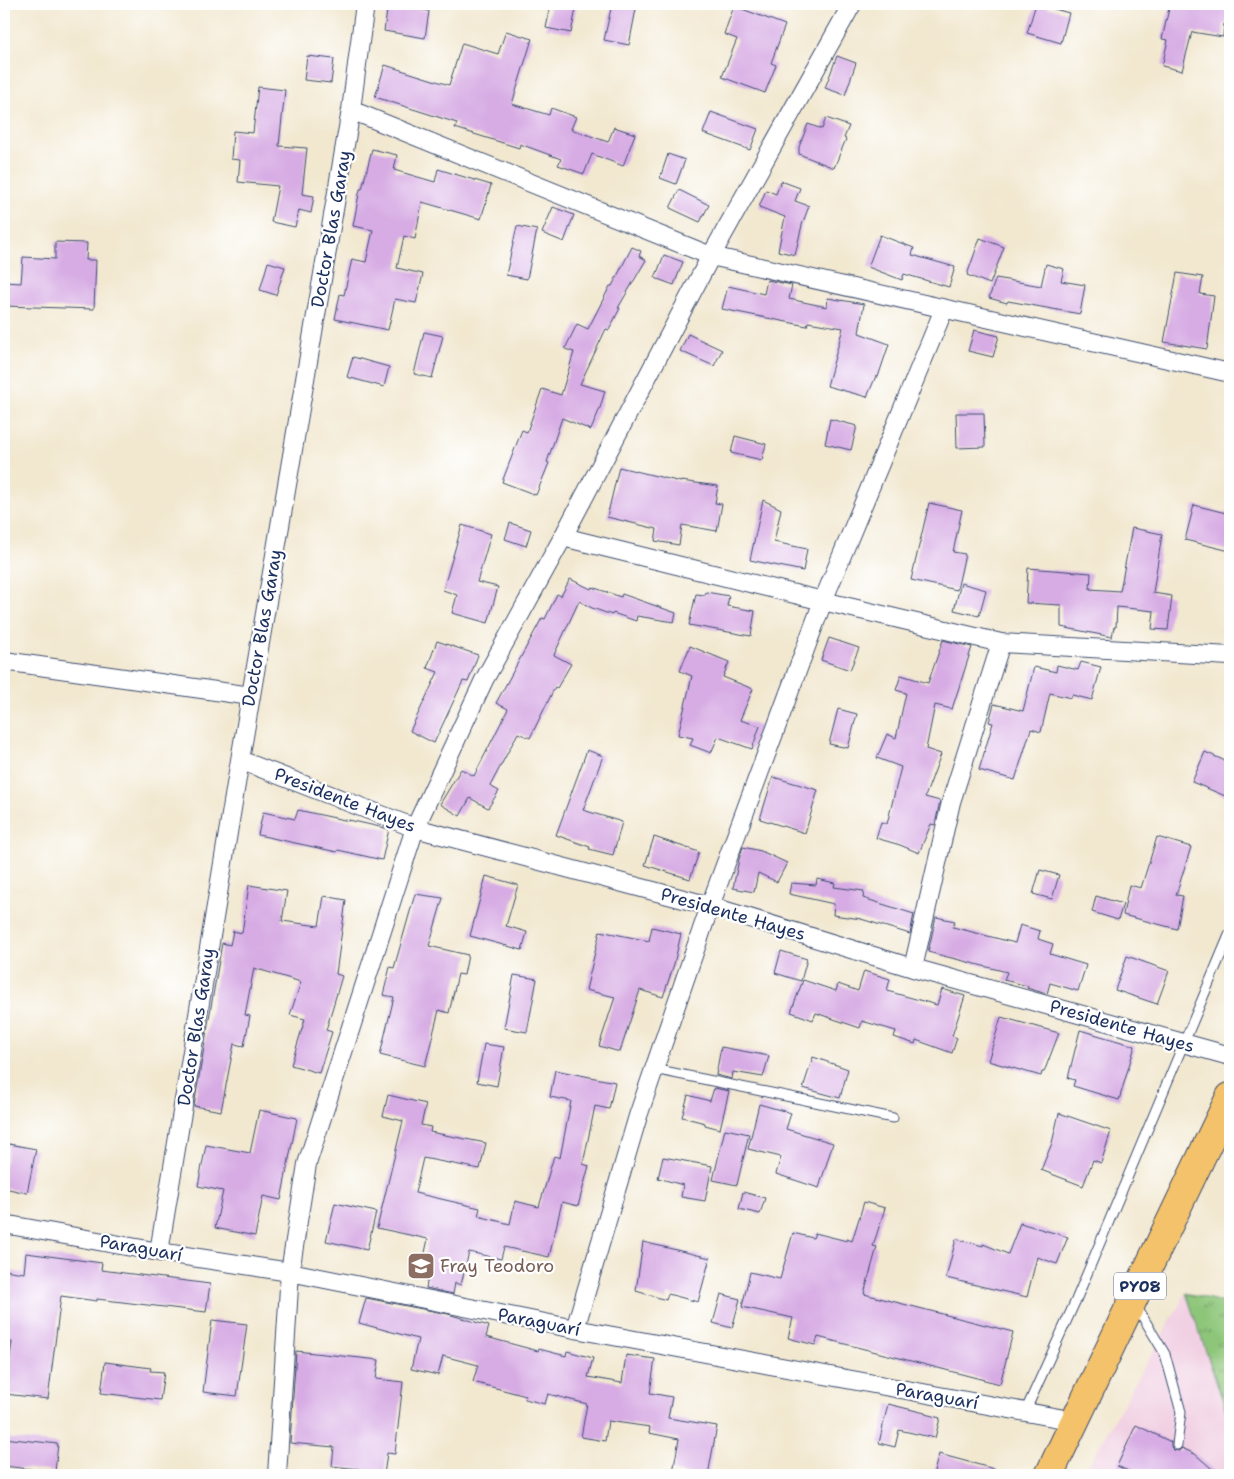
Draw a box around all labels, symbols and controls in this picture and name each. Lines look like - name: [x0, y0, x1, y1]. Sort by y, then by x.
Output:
- street label: Doctor Blas Garay: [305, 148, 357, 310]
- street label: Doctor Blas Garay: [236, 547, 288, 709]
- street label: Presidente Hayes: [271, 762, 419, 838]
- street label: Presidente Hayes: [658, 882, 808, 946]
- street label: Doctor Blas Garay: [172, 946, 220, 1108]
- street label: Presidente Hayes: [1047, 994, 1197, 1058]
- street label: Paraguarí: [98, 1229, 184, 1267]
- school or university icon: Fray Teodoro: [406, 1251, 436, 1281]
- place label: Fray Teodoro: [440, 1254, 554, 1278]
- road number: PY08: [1114, 1272, 1166, 1300]
- street label: Paraguarí: [496, 1302, 582, 1342]
- street label: Paraguarí: [894, 1377, 980, 1415]

